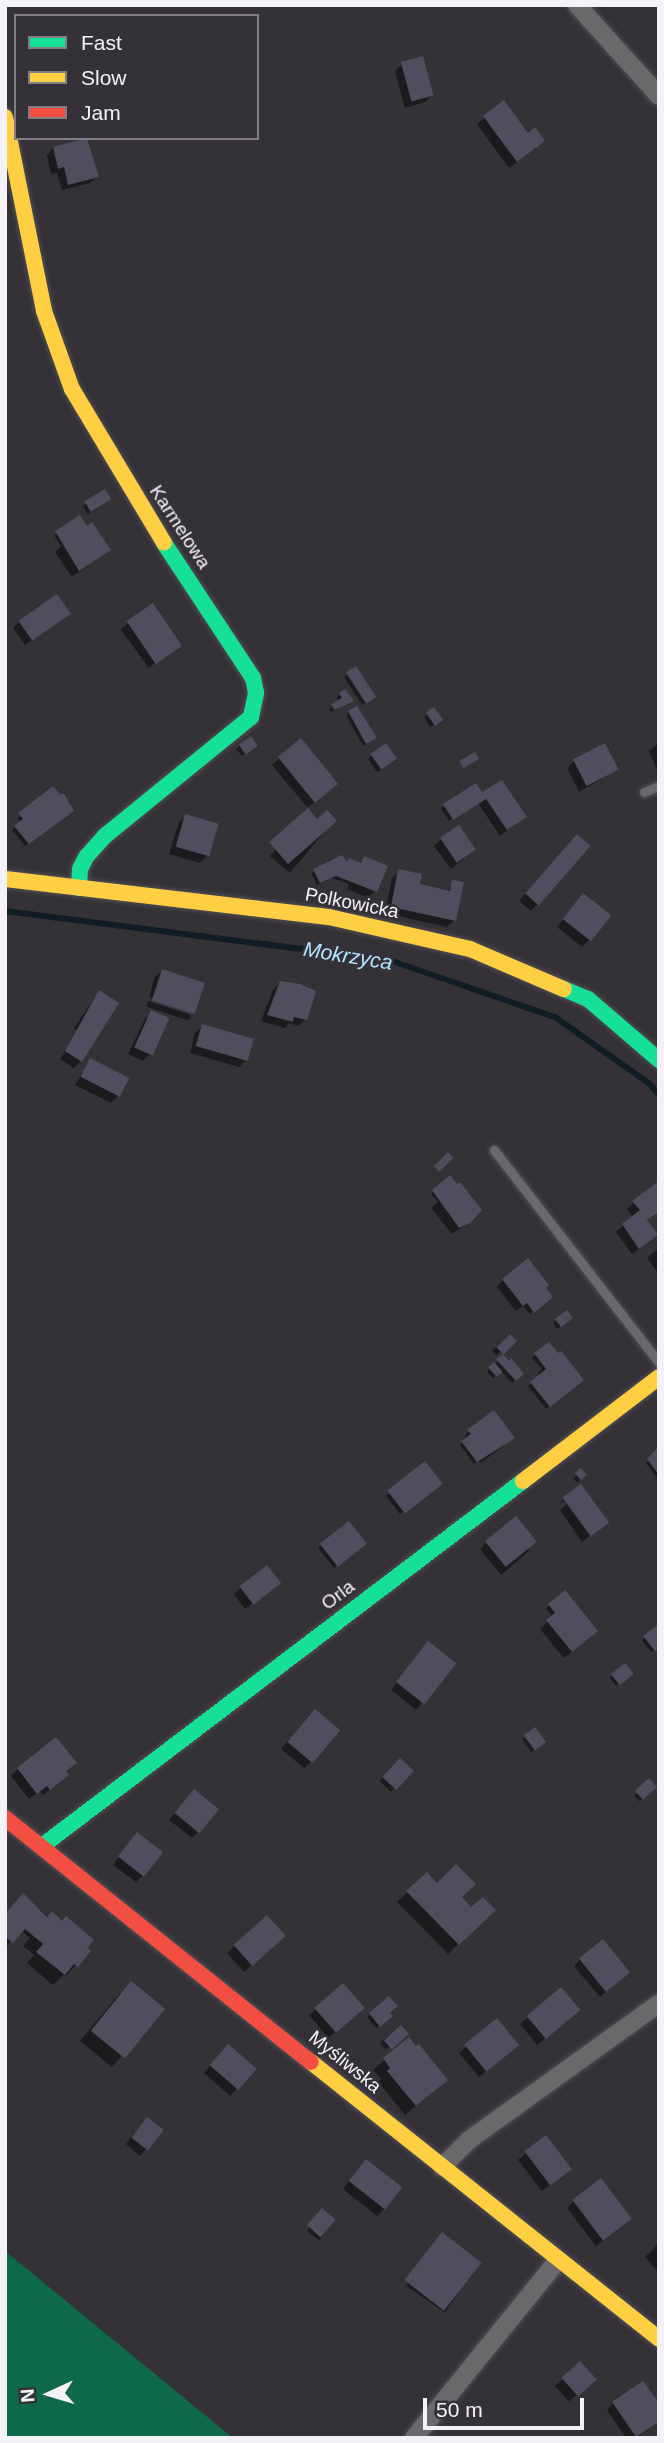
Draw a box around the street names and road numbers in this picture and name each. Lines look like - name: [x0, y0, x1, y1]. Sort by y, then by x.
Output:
- street label: Karmelowa: [145, 481, 215, 573]
- street label: Polkowicka: [303, 883, 401, 923]
- street label: Orla: [317, 1575, 359, 1615]
- street label: Myśliwska: [304, 2026, 386, 2098]

